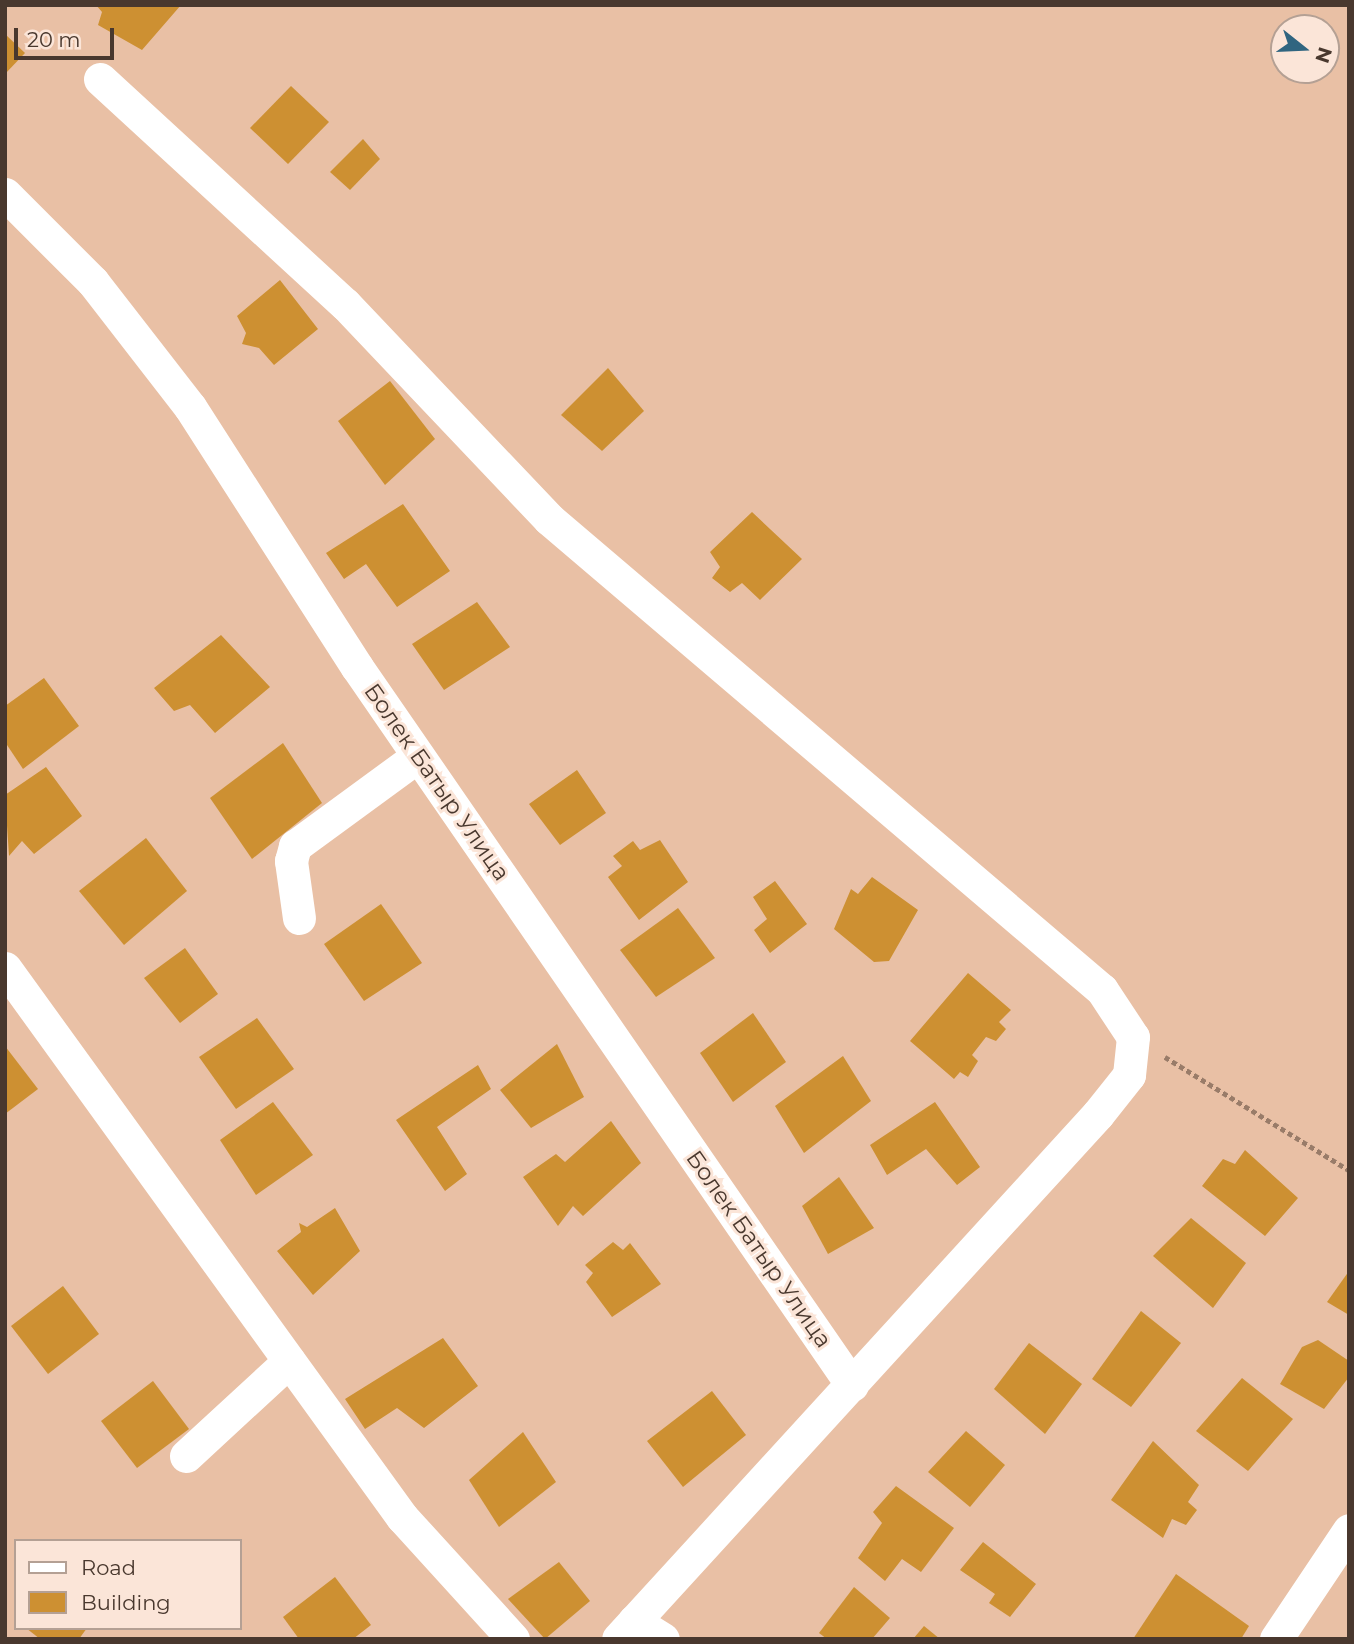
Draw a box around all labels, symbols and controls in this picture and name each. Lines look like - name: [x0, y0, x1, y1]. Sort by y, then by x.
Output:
- scale bar: [18, 14, 117, 58]
- north arrow: [1270, 14, 1340, 84]
- text: 20 m: [27, 27, 81, 52]
- text: N: [1310, 44, 1337, 66]
- street label: Болек Батыр Улица: [358, 678, 516, 886]
- street label: Болек Батыр Улица: [680, 1145, 838, 1353]
- legend: [14, 1539, 242, 1630]
- text: Road: [81, 1555, 136, 1580]
- text: Building: [81, 1590, 171, 1615]

